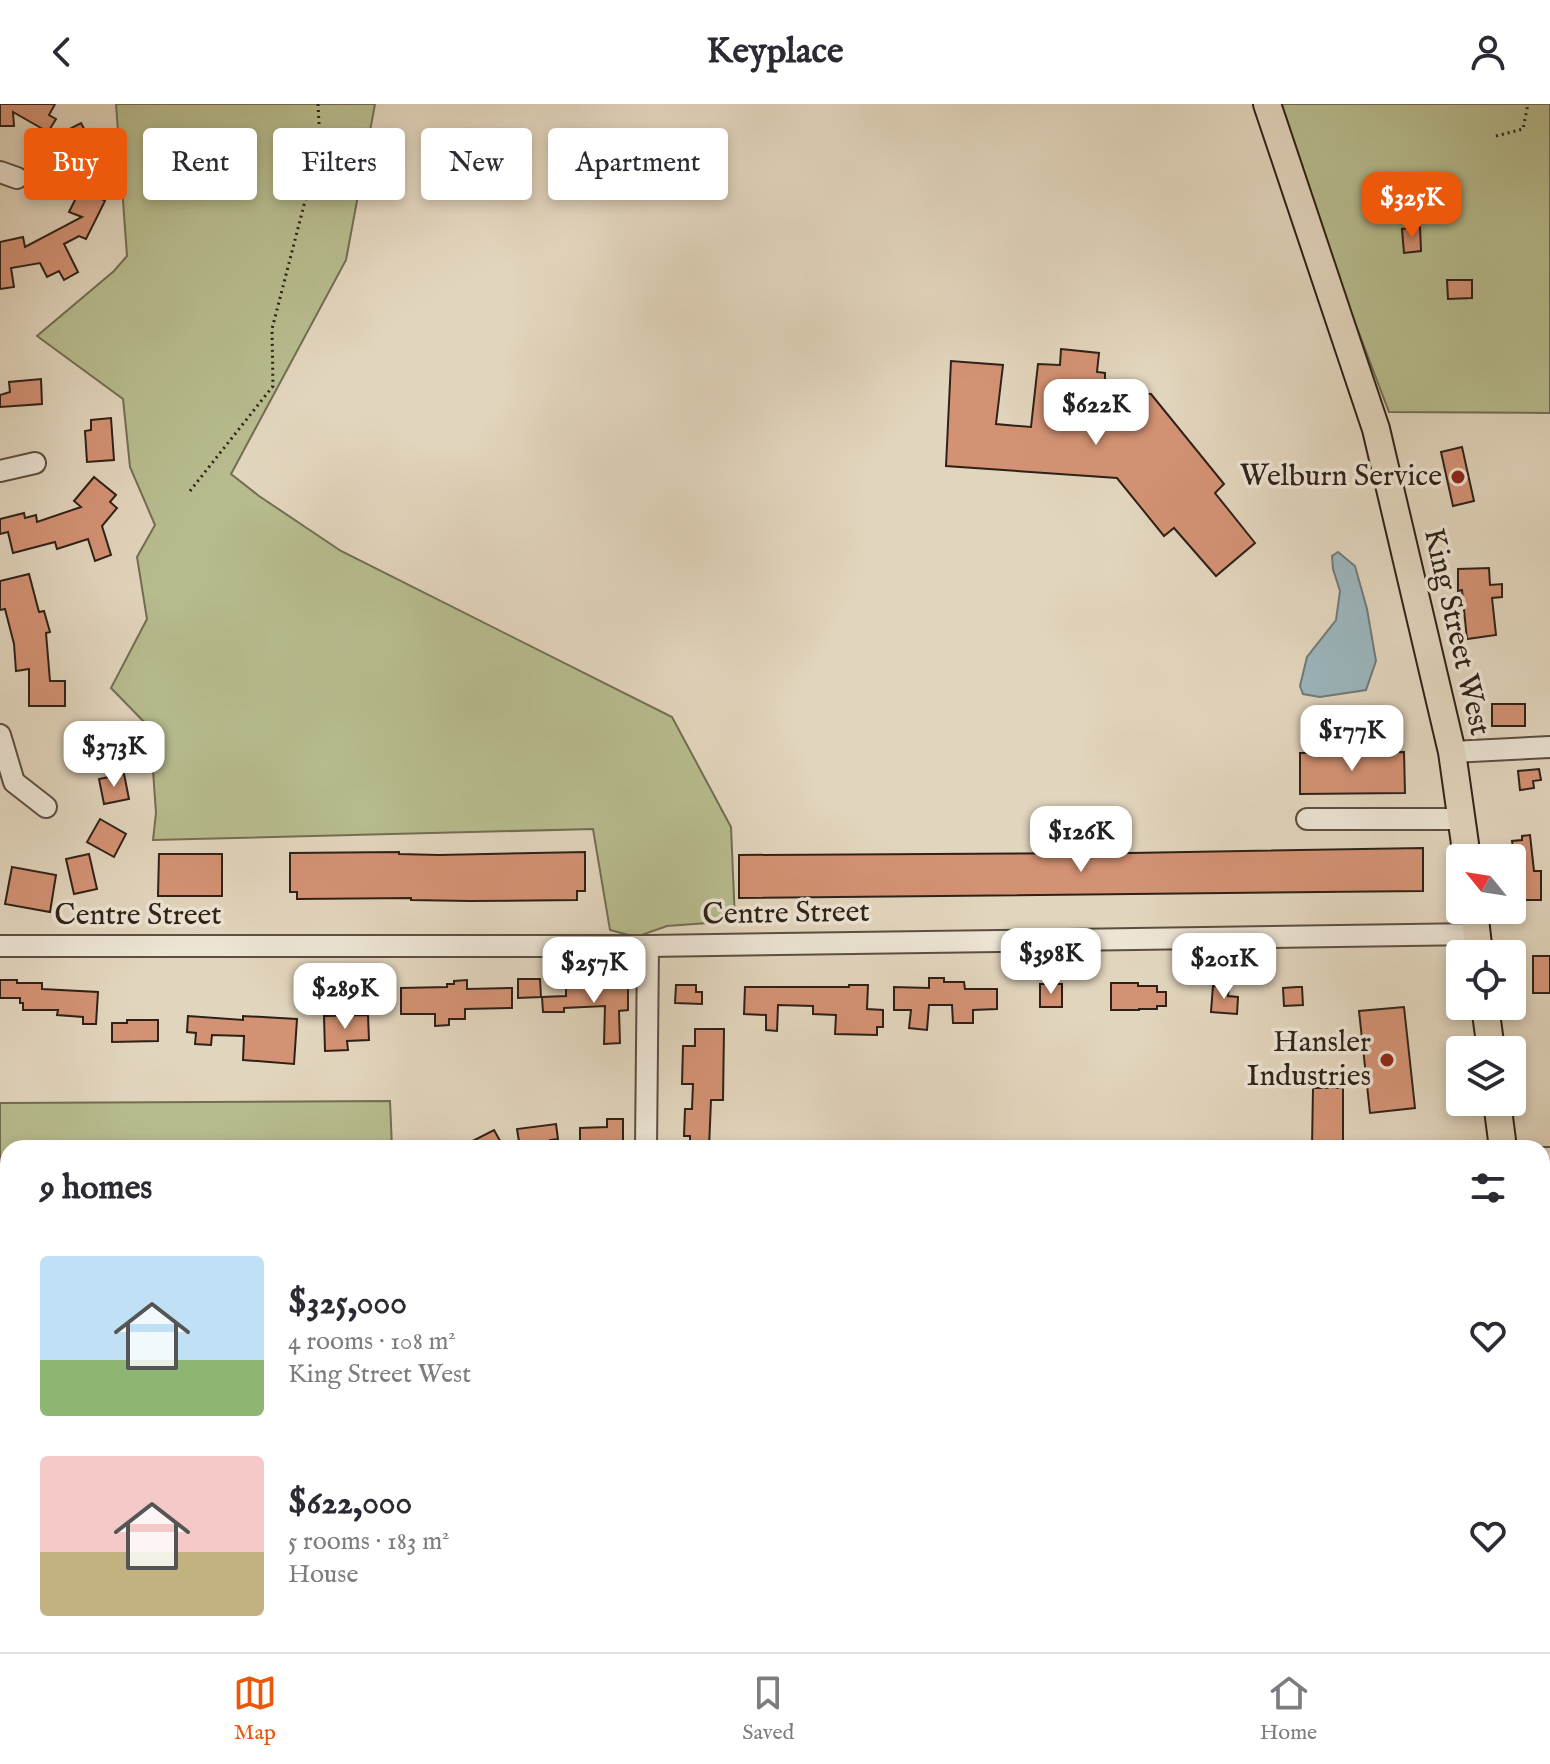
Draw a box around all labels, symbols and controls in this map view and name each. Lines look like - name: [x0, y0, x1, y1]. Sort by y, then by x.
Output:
- text: Keyplace: [706, 29, 844, 75]
- icon: back: [40, 30, 84, 74]
- icon: person: [1466, 30, 1510, 74]
- chip: Buy: [24, 128, 127, 200]
- chip: Rent: [143, 128, 257, 200]
- chip: Filters: [273, 128, 405, 200]
- chip: New: [421, 128, 532, 200]
- chip: Apartment: [548, 128, 728, 200]
- pin: $325K: [1356, 172, 1468, 240]
- text: $325K: [1380, 181, 1444, 214]
- pin: $622K: [1040, 379, 1152, 447]
- text: $622K: [1062, 388, 1130, 421]
- place label: Welburn Service: [1240, 458, 1442, 496]
- marker: Welburn Service: [1449, 468, 1467, 486]
- street label: King Street West: [1414, 525, 1498, 739]
- pin: $177K: [1296, 705, 1408, 773]
- text: $177K: [1318, 714, 1386, 747]
- pin: $373K: [58, 721, 170, 789]
- text: $373K: [82, 730, 146, 763]
- pin: $126K: [1025, 806, 1137, 874]
- text: $126K: [1048, 815, 1114, 848]
- north arrow: [1446, 844, 1526, 924]
- map controls: [1446, 844, 1526, 1116]
- street label: Centre Street: [702, 894, 870, 934]
- street label: Centre Street: [54, 897, 222, 935]
- pin: $398K: [995, 928, 1107, 996]
- pin: $201K: [1168, 933, 1280, 1001]
- pin: $257K: [538, 937, 650, 1005]
- text: $398K: [1019, 937, 1083, 970]
- button: locate: [1446, 940, 1526, 1020]
- text: $201K: [1190, 942, 1258, 975]
- text: $257K: [561, 946, 627, 979]
- pin: $289K: [289, 963, 401, 1031]
- text: $289K: [312, 972, 378, 1005]
- place label: Hansler Industries: [1246, 1024, 1371, 1096]
- button: layers: [1446, 1036, 1526, 1116]
- marker: Hansler Industries: [1378, 1051, 1396, 1069]
- icon: filters: [1466, 1166, 1510, 1210]
- text: 9 homes: [40, 1167, 152, 1210]
- text: $325,000: [288, 1282, 407, 1325]
- icon: home: [104, 1288, 200, 1384]
- icon: heart: [1466, 1314, 1510, 1358]
- text: 4 rooms · 108 m²: [288, 1325, 456, 1358]
- text: King Street West: [288, 1358, 471, 1391]
- text: $622,000: [288, 1482, 412, 1525]
- icon: home: [104, 1488, 200, 1584]
- icon: heart: [1466, 1514, 1510, 1558]
- text: 5 rooms · 183 m²: [288, 1525, 450, 1558]
- text: House: [288, 1558, 358, 1591]
- tab: Map: [233, 1671, 277, 1747]
- tab: Saved: [742, 1671, 794, 1747]
- tab: Home: [1260, 1671, 1317, 1747]

